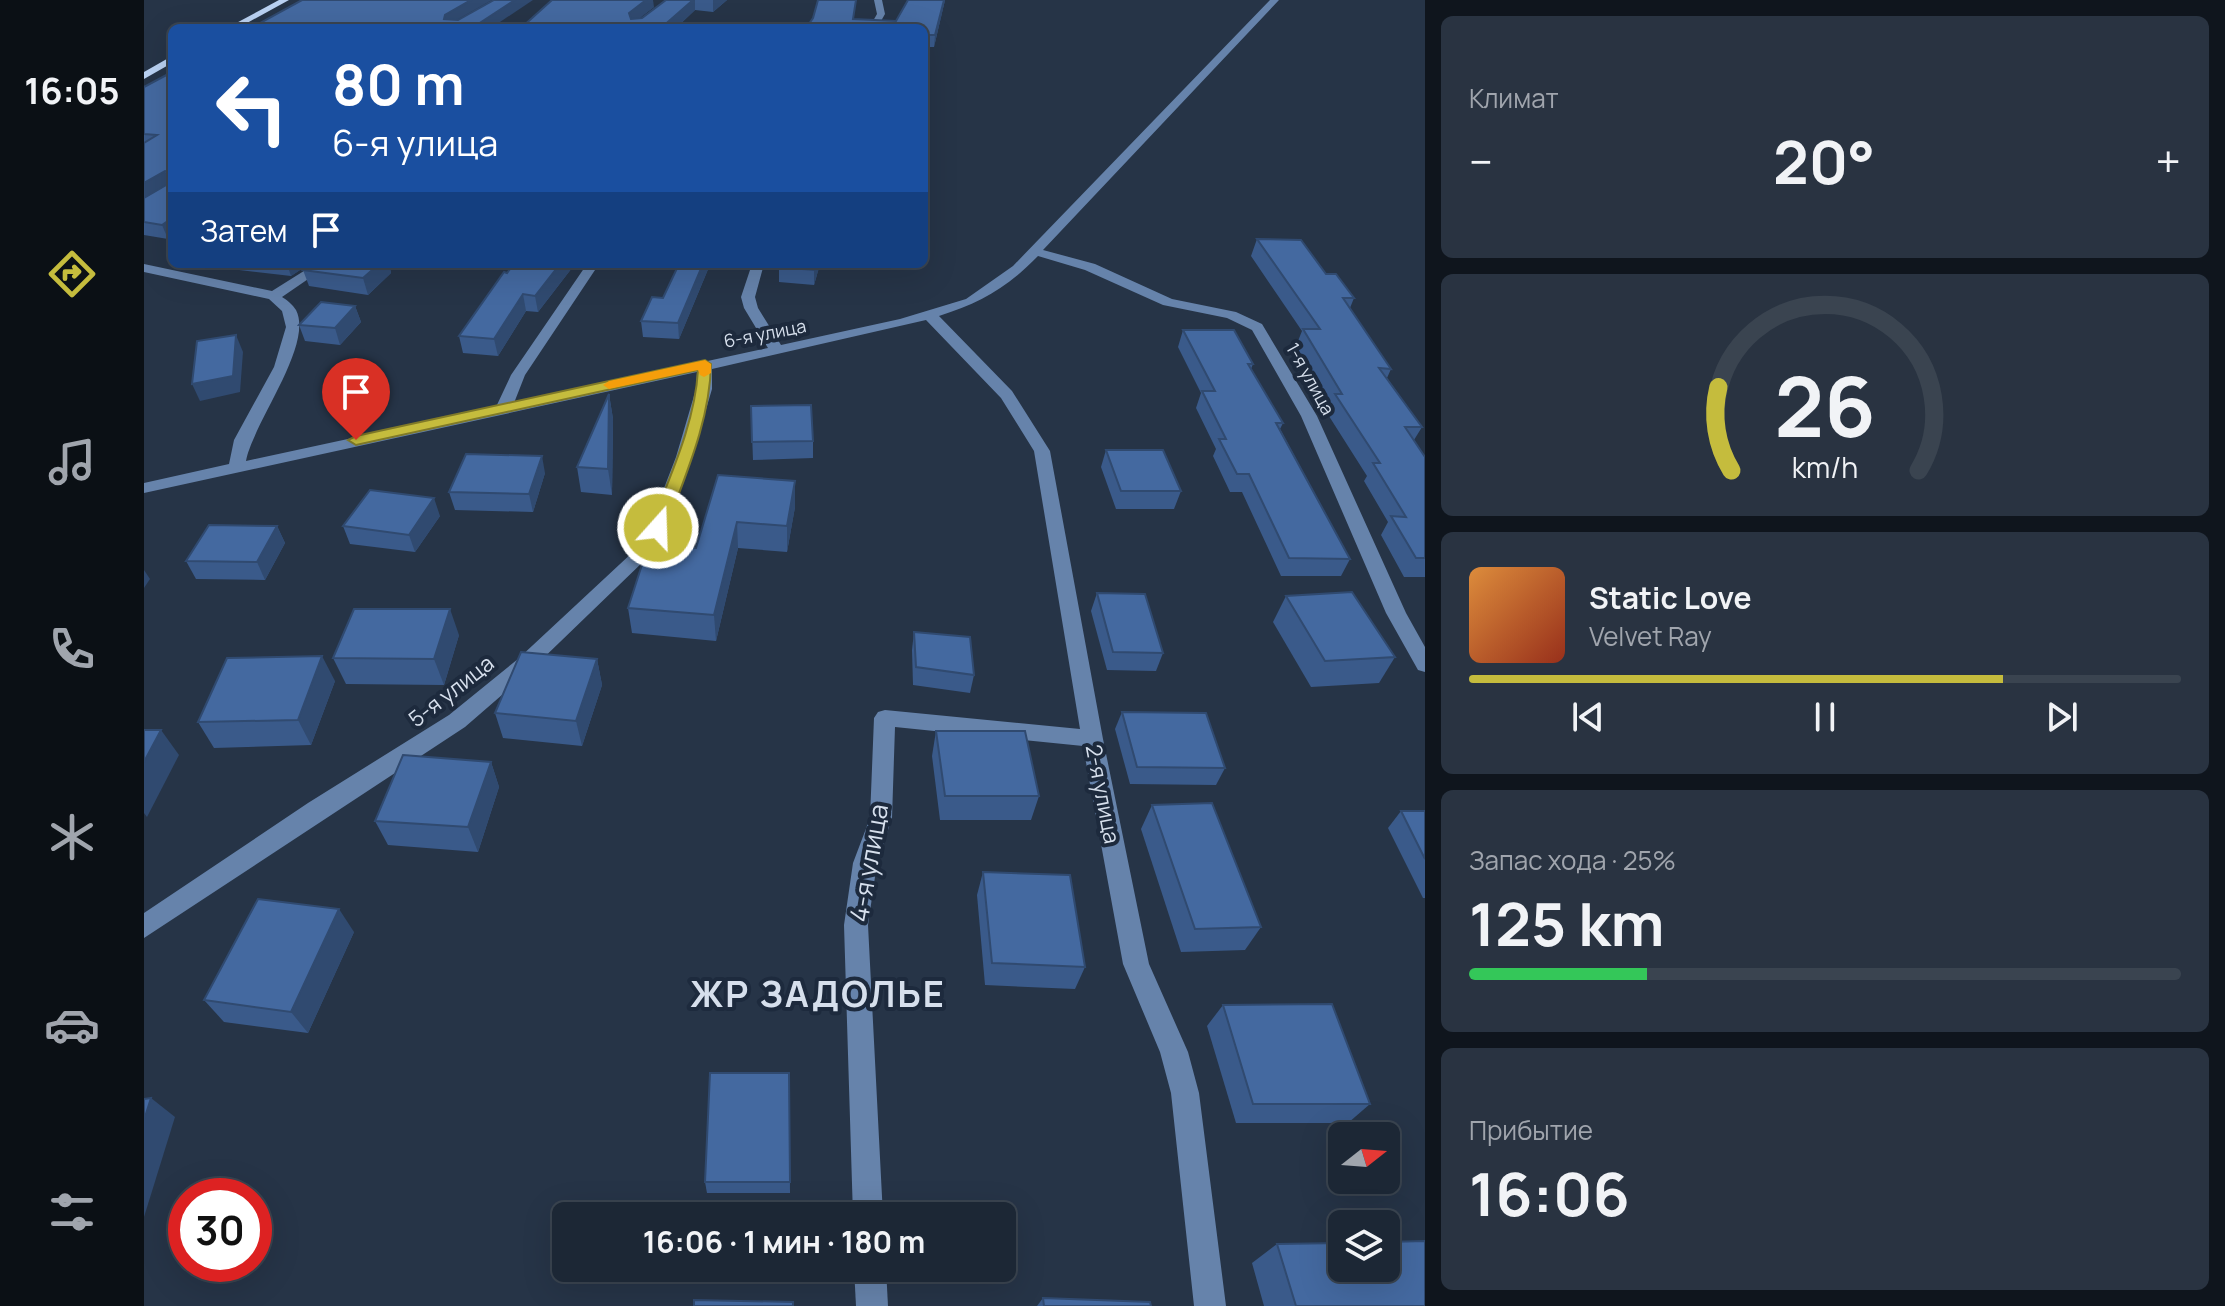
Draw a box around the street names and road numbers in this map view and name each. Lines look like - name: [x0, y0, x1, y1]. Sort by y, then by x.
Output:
- street label: 6-я улица: [722, 313, 808, 353]
- street label: 1-я улица: [1281, 338, 1341, 419]
- street label: 5-я улица: [402, 648, 500, 734]
- street label: 2-я улица: [1079, 742, 1127, 846]
- street label: 4-я улица: [840, 801, 896, 925]

